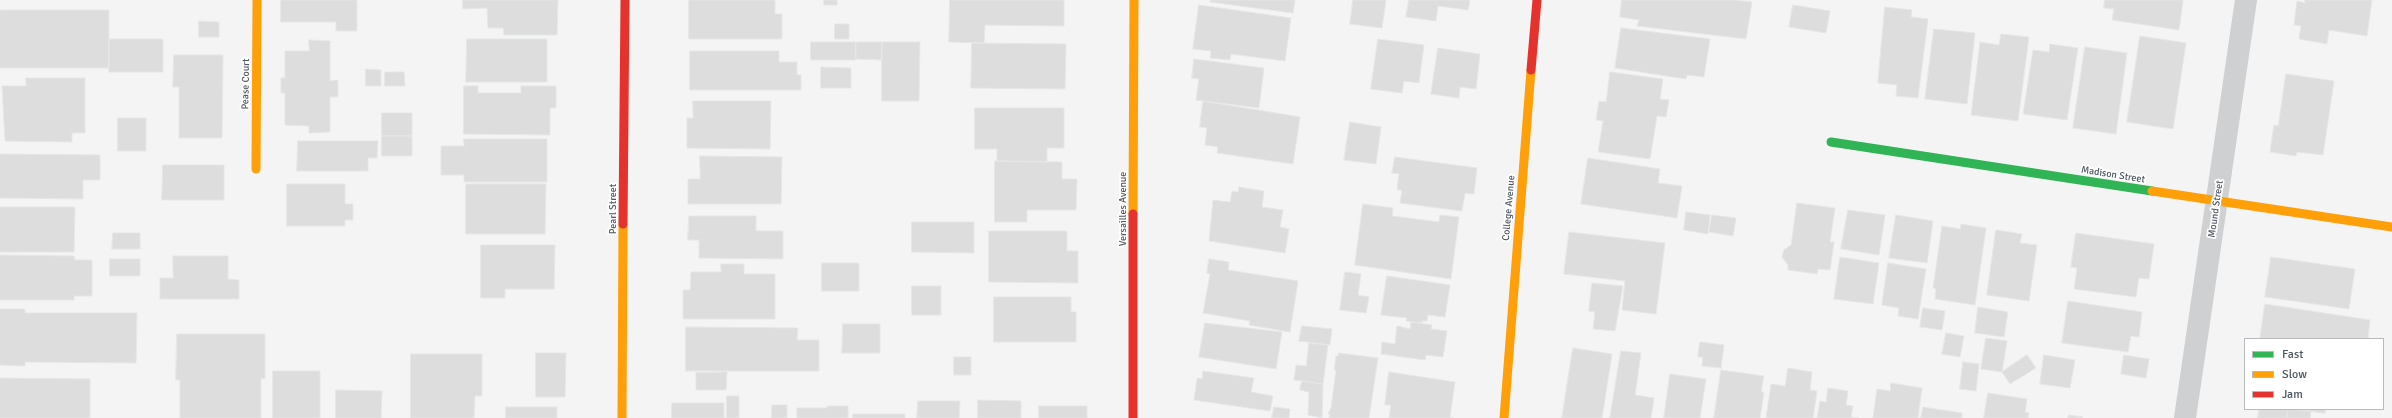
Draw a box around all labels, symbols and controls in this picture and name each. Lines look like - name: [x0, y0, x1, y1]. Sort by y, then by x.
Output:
- street label: Pease Court: [240, 58, 252, 110]
- street label: Madison Street: [2080, 164, 2146, 186]
- street label: Versailles Avenue: [1117, 172, 1129, 246]
- street label: College Avenue: [1500, 175, 1518, 241]
- street label: Mound Street: [2206, 180, 2226, 238]
- street label: Pearl Street: [607, 184, 619, 234]
- legend: [2244, 338, 2384, 410]
- text: Fast: [2282, 347, 2303, 362]
- text: Slow: [2282, 367, 2307, 382]
- text: Jam: [2282, 387, 2303, 402]

